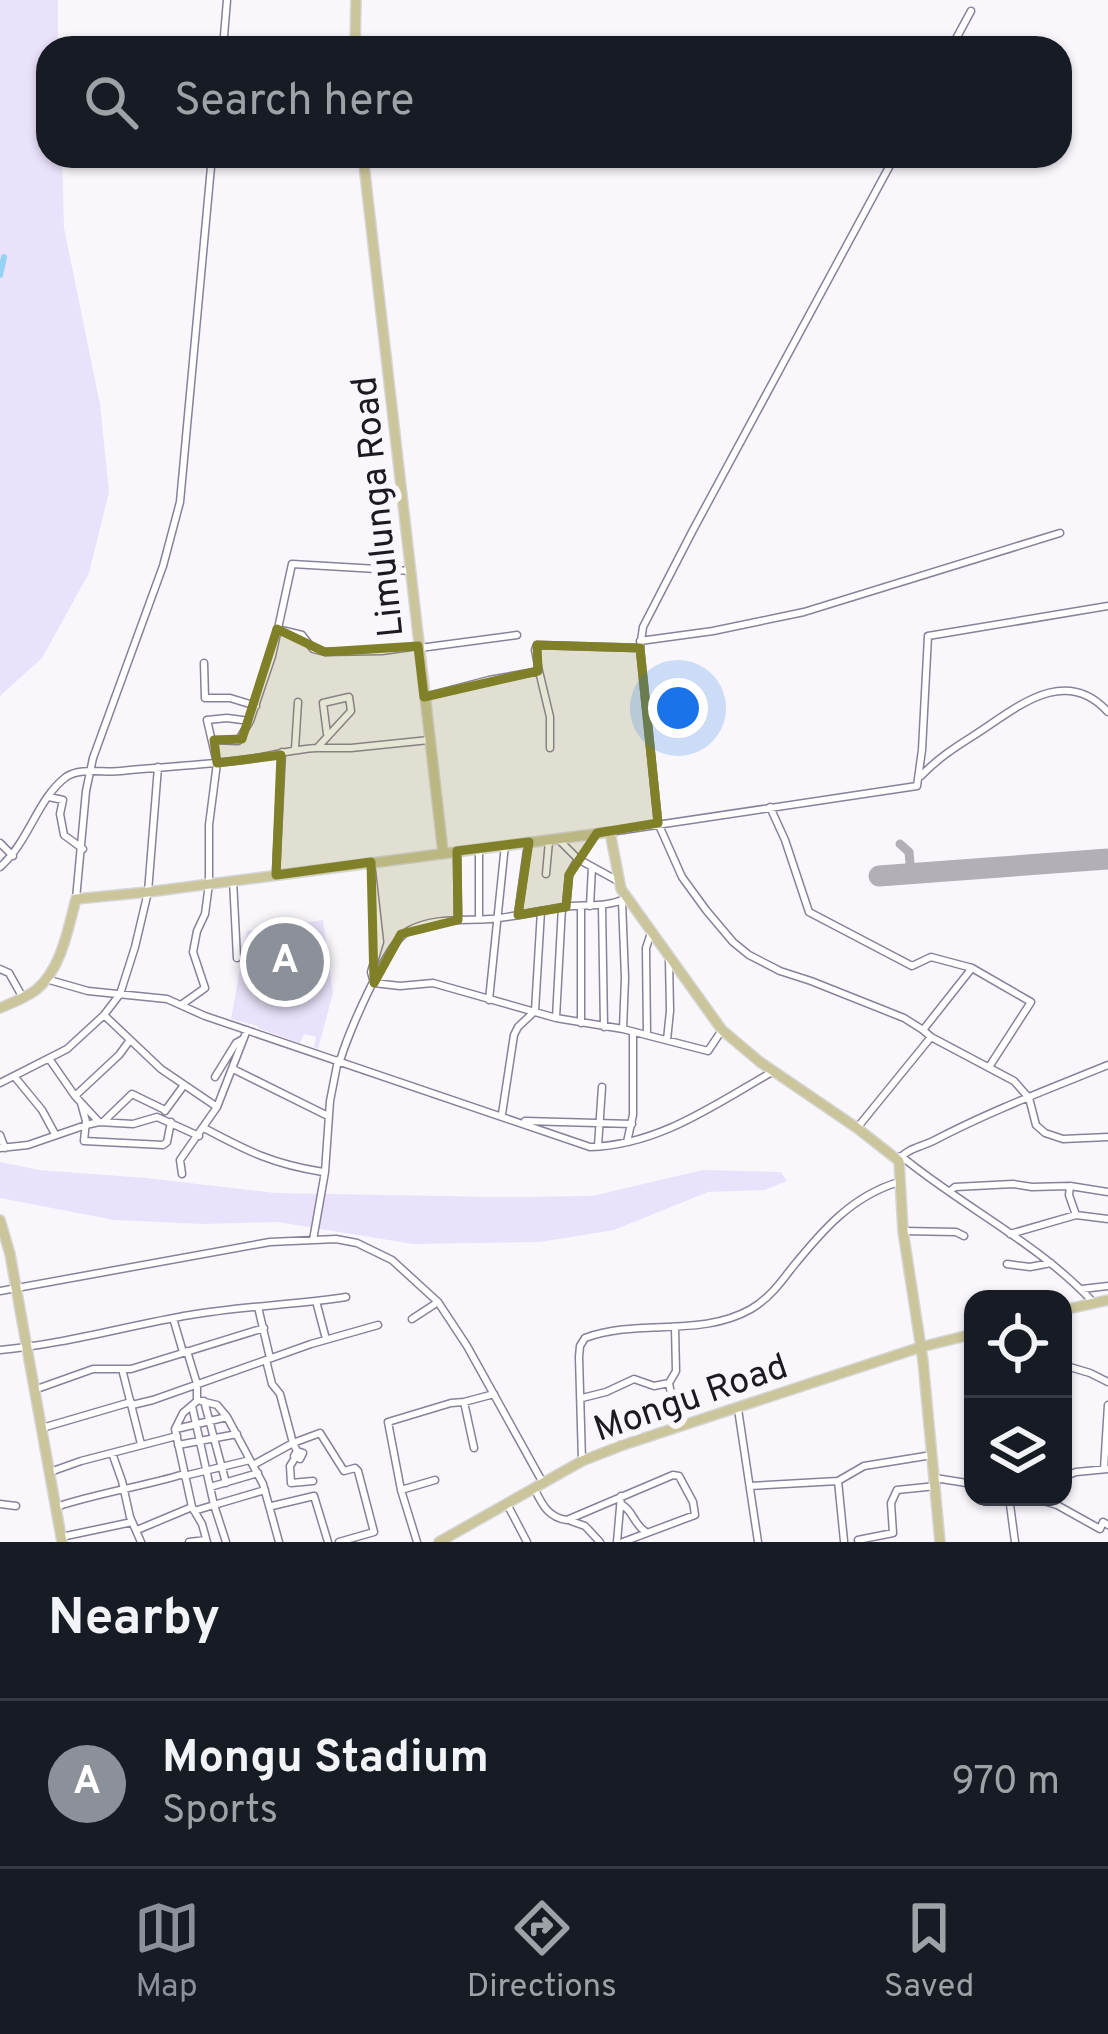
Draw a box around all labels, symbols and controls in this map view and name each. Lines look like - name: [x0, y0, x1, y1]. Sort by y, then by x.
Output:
- search box: [36, 36, 1072, 168]
- icon: search: [78, 69, 144, 135]
- text: Search here: [174, 74, 414, 131]
- street label: Limulunga Road: [343, 374, 417, 639]
- your location: [648, 678, 708, 738]
- pin: A: [246, 917, 324, 1007]
- map controls: [964, 1290, 1072, 1506]
- button: locate: [964, 1290, 1072, 1398]
- street label: Mongu Road: [588, 1345, 794, 1454]
- button: layers: [964, 1398, 1072, 1506]
- text: Nearby: [48, 1588, 220, 1653]
- text: Mongu Stadium: [162, 1731, 489, 1788]
- text: A: [73, 1759, 101, 1808]
- text: 970 m: [951, 1759, 1060, 1808]
- text: Sports: [162, 1788, 278, 1837]
- tab: Map: [134, 1895, 200, 2009]
- tab: Directions: [467, 1895, 617, 2009]
- tab: Saved: [884, 1895, 974, 2009]

